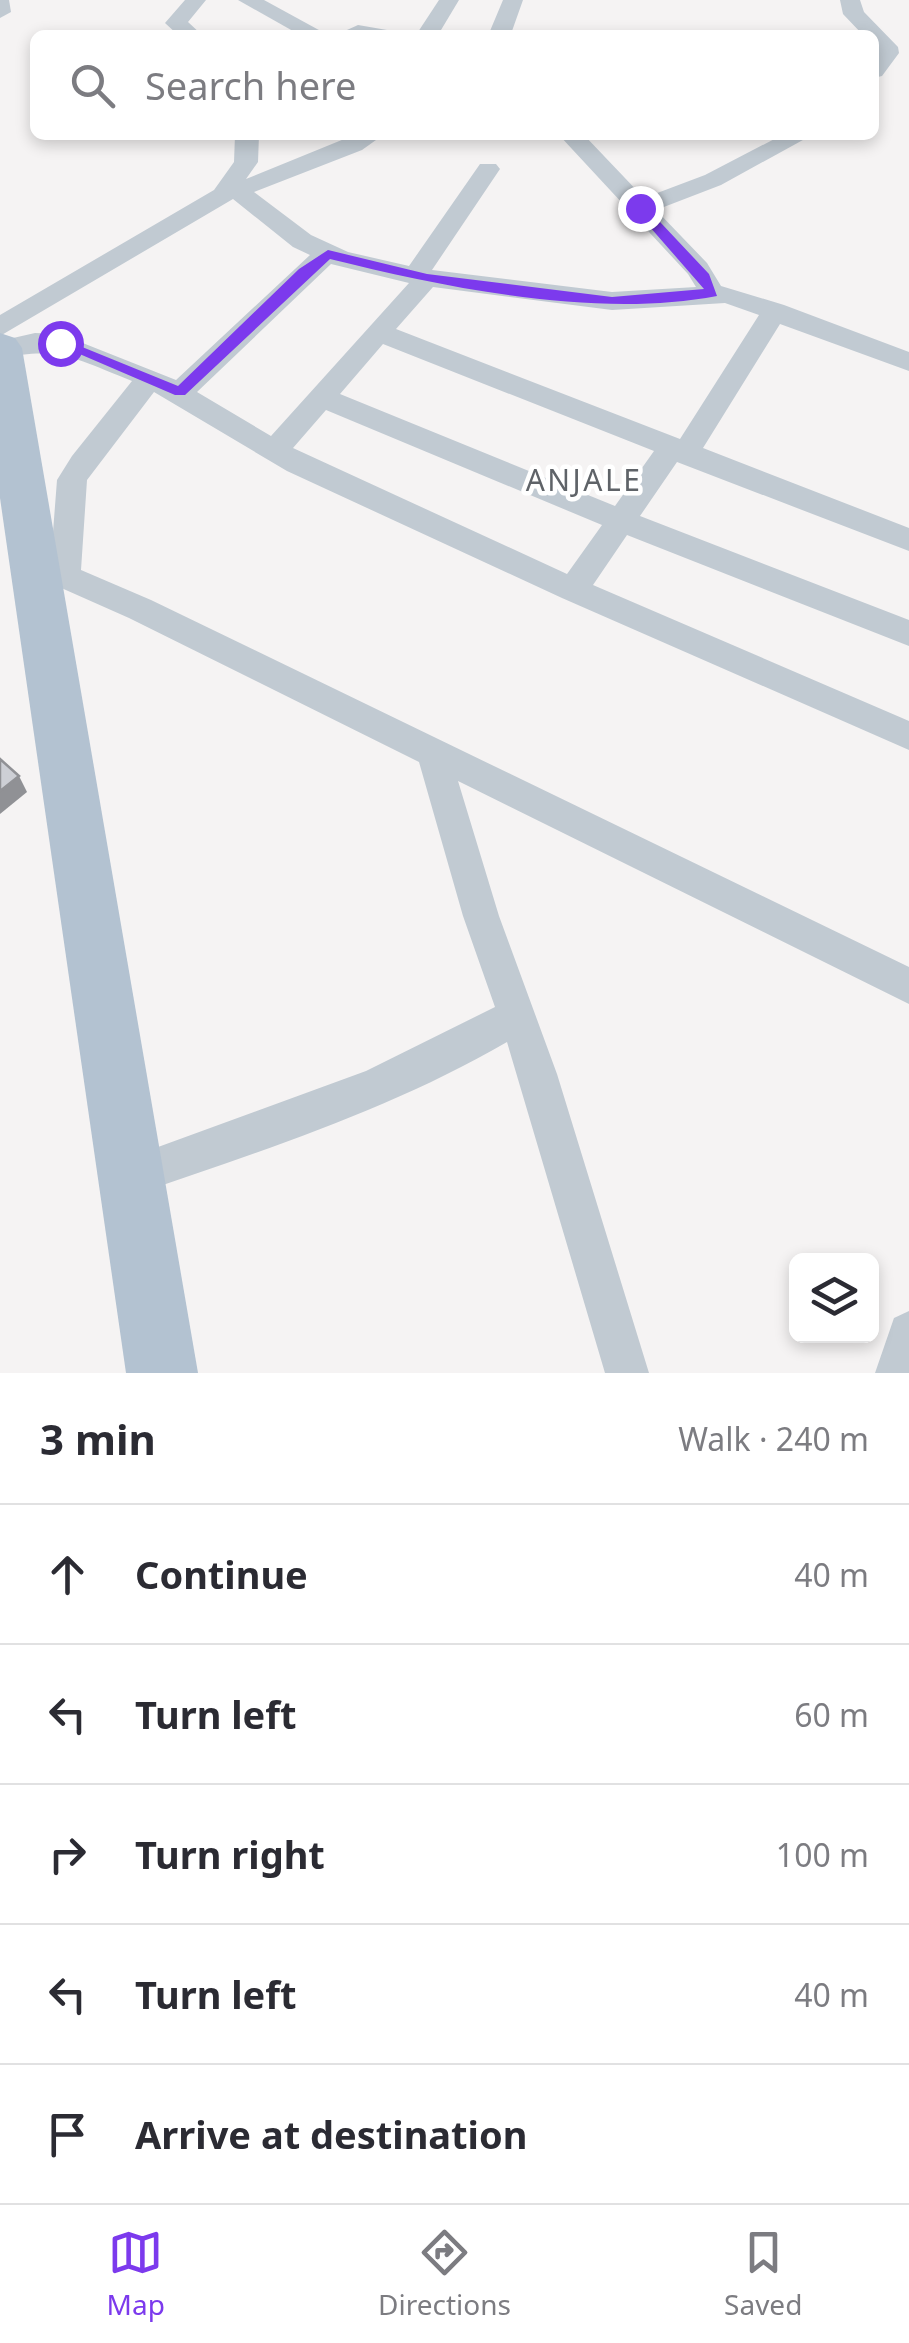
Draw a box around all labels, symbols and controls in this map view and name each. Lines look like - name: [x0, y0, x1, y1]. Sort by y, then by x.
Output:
- search box: [30, 30, 879, 140]
- icon: search: [65, 58, 120, 113]
- text: Search here: [145, 59, 356, 111]
- route end: [618, 186, 664, 232]
- route start: [38, 321, 84, 367]
- district label: ANJALE: [526, 459, 642, 500]
- map controls: [789, 1253, 879, 1343]
- button: layers: [789, 1253, 879, 1343]
- text: 3 min: [40, 1410, 156, 1467]
- text: Walk · 240 m: [678, 1417, 869, 1460]
- icon: ahead: [40, 1547, 95, 1602]
- text: Continue: [135, 1548, 308, 1600]
- text: 40 m: [794, 1553, 869, 1596]
- icon: left: [40, 1687, 95, 1742]
- text: Turn left: [135, 1688, 297, 1740]
- text: 60 m: [794, 1693, 869, 1736]
- icon: right: [40, 1827, 95, 1882]
- text: Turn right: [135, 1828, 325, 1880]
- text: 100 m: [776, 1833, 869, 1876]
- icon: left: [40, 1967, 95, 2022]
- text: Turn left: [135, 1968, 297, 2020]
- text: 40 m: [794, 1973, 869, 2016]
- icon: arrive: [40, 2107, 95, 2162]
- text: Arrive at destination: [135, 2108, 527, 2160]
- tab: Map: [107, 2225, 165, 2323]
- tab: Directions: [378, 2225, 511, 2323]
- tab: Saved: [724, 2225, 802, 2323]

